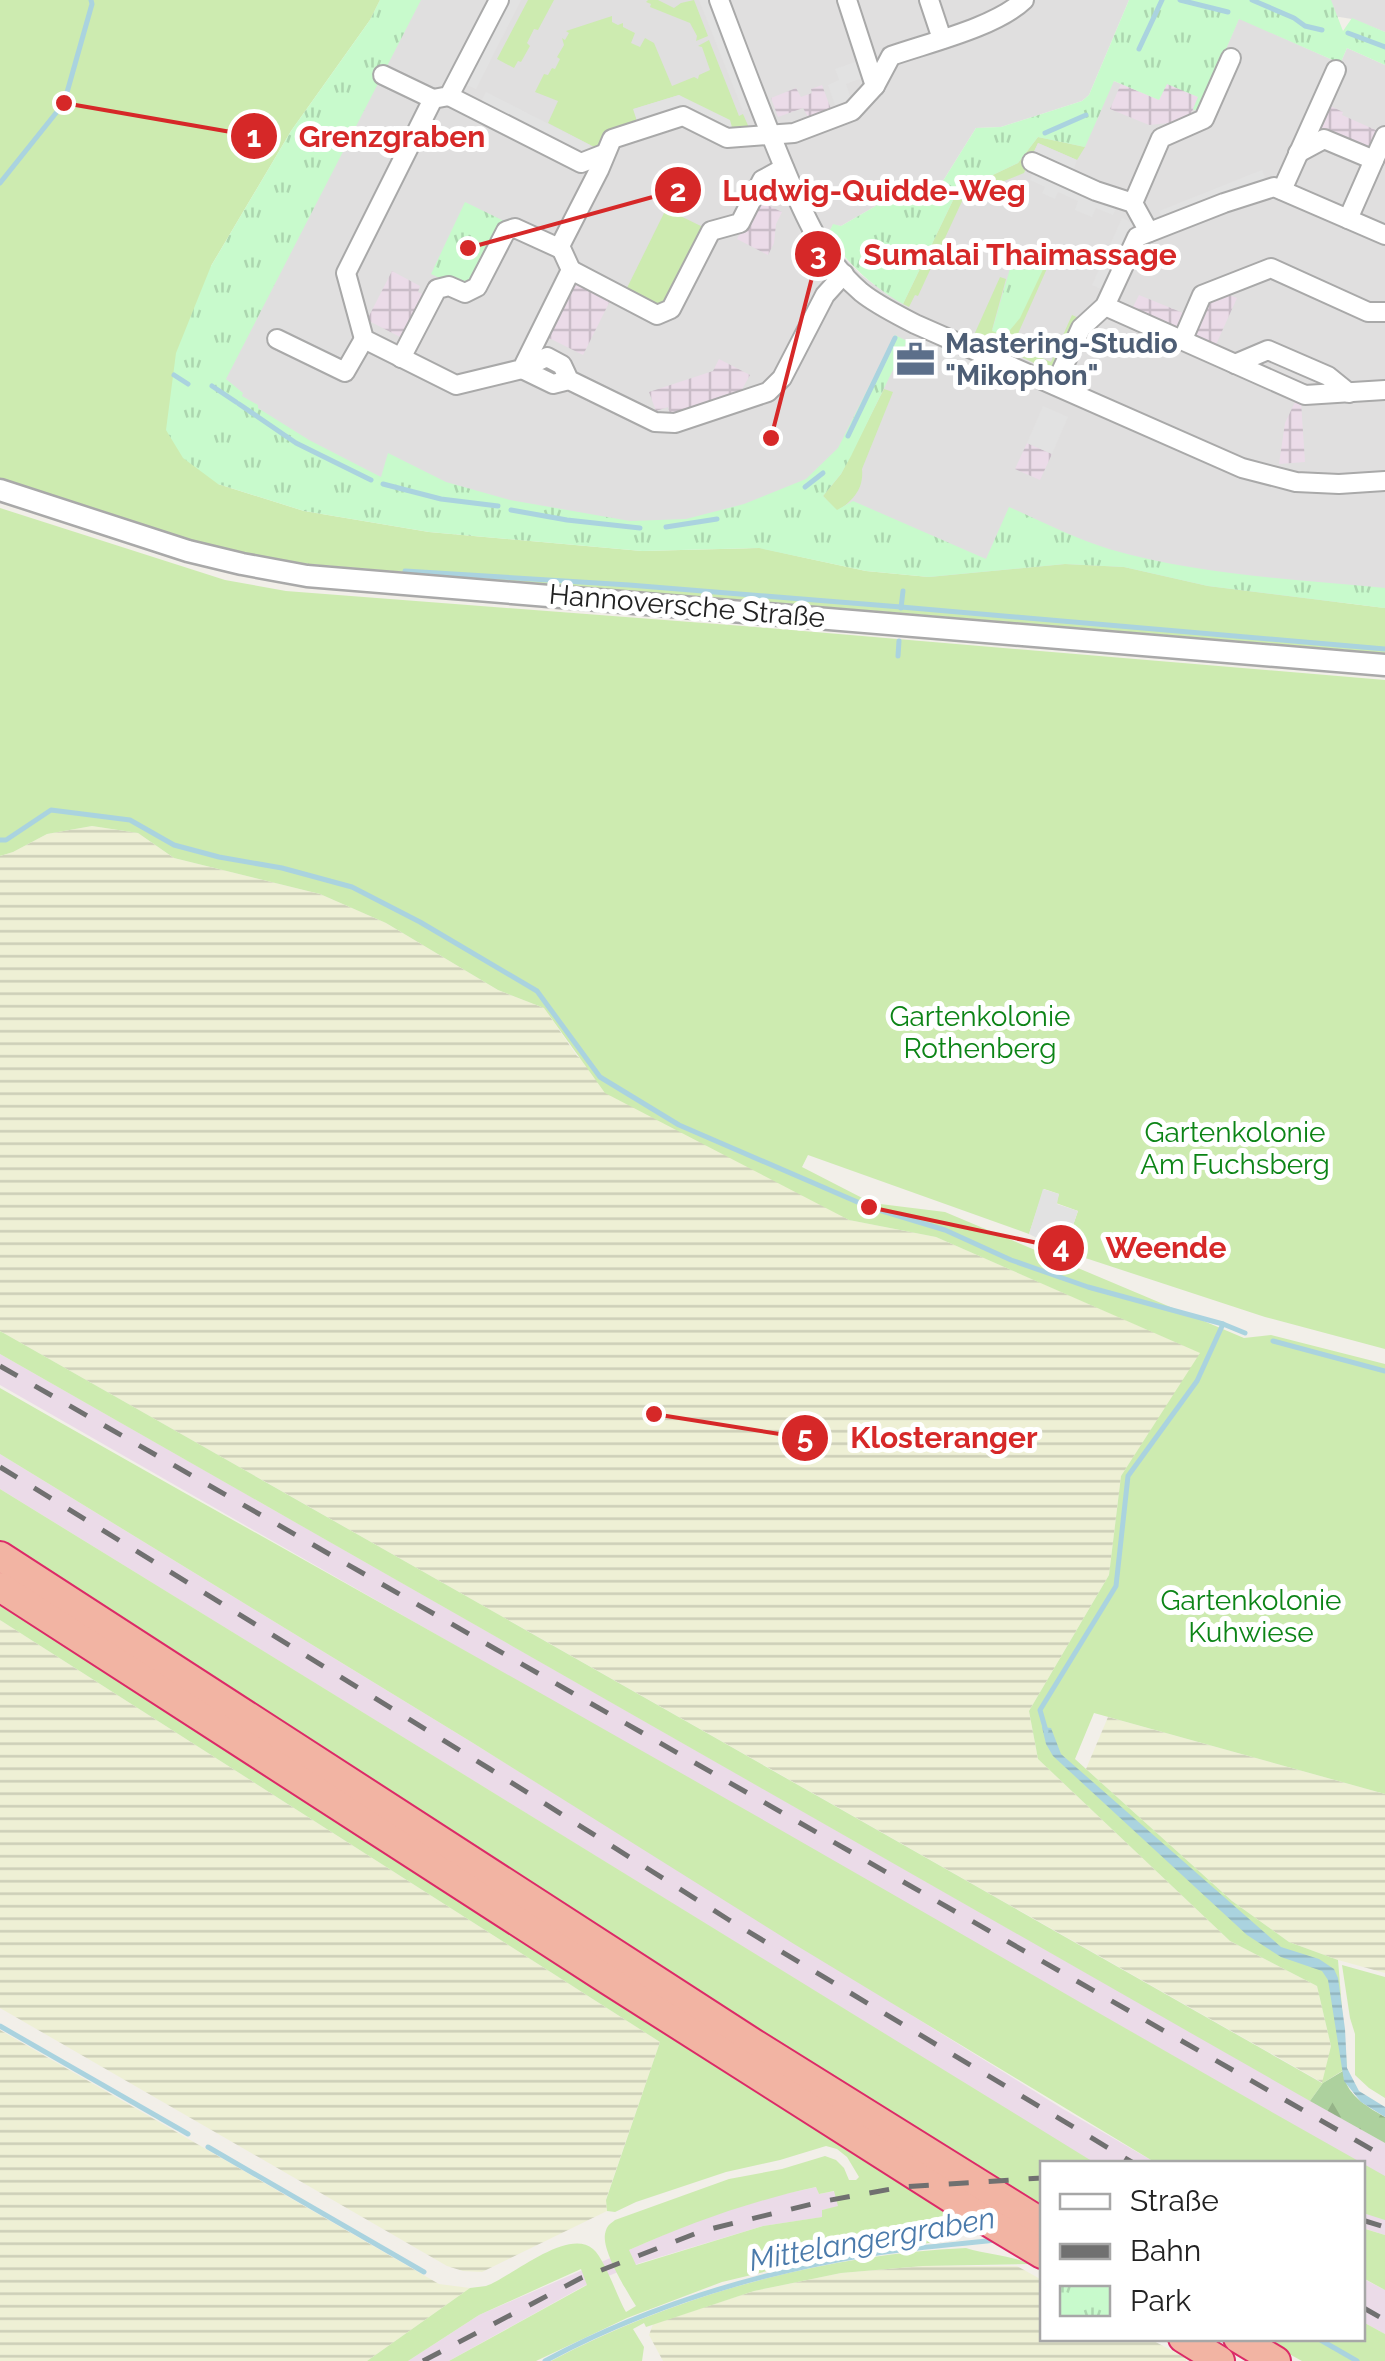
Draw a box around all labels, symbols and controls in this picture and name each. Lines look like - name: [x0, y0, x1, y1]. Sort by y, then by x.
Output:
- callout: Grenzgraben: [229, 106, 505, 166]
- text: 1: [247, 119, 262, 154]
- text: Grenzgraben: [299, 119, 485, 154]
- callout: Ludwig-Quidde-Weg: [653, 160, 1046, 220]
- text: 2: [670, 173, 686, 208]
- text: Ludwig-Quidde-Weg: [722, 173, 1026, 208]
- callout: Sumalai Thaimassage: [793, 224, 1197, 284]
- text: 3: [810, 237, 826, 272]
- text: Sumalai Thaimassage: [863, 237, 1177, 272]
- place label: Mastering-Studio "Mikophon": [945, 327, 1178, 392]
- office icon: Mastering-Studio "Mikophon": [894, 338, 936, 380]
- street label: Hannoversche Straße: [548, 577, 826, 635]
- park label: Gartenkolonie Rothenberg: [890, 1000, 1070, 1065]
- park label: Gartenkolonie Am Fuchsberg: [1140, 1116, 1330, 1181]
- callout: Weende: [1036, 1218, 1247, 1278]
- text: 4: [1052, 1230, 1070, 1265]
- text: Weende: [1106, 1230, 1226, 1265]
- callout: Klosteranger: [780, 1408, 1058, 1468]
- text: 5: [797, 1420, 813, 1455]
- text: Klosteranger: [850, 1420, 1038, 1455]
- park label: Gartenkolonie Kuhwiese: [1161, 1584, 1341, 1649]
- legend: [1040, 2161, 1365, 2341]
- text: Straße: [1130, 2183, 1219, 2218]
- water label: Mittelangergraben: [746, 2200, 998, 2278]
- text: Bahn: [1130, 2233, 1201, 2268]
- text: Park: [1130, 2283, 1191, 2318]

